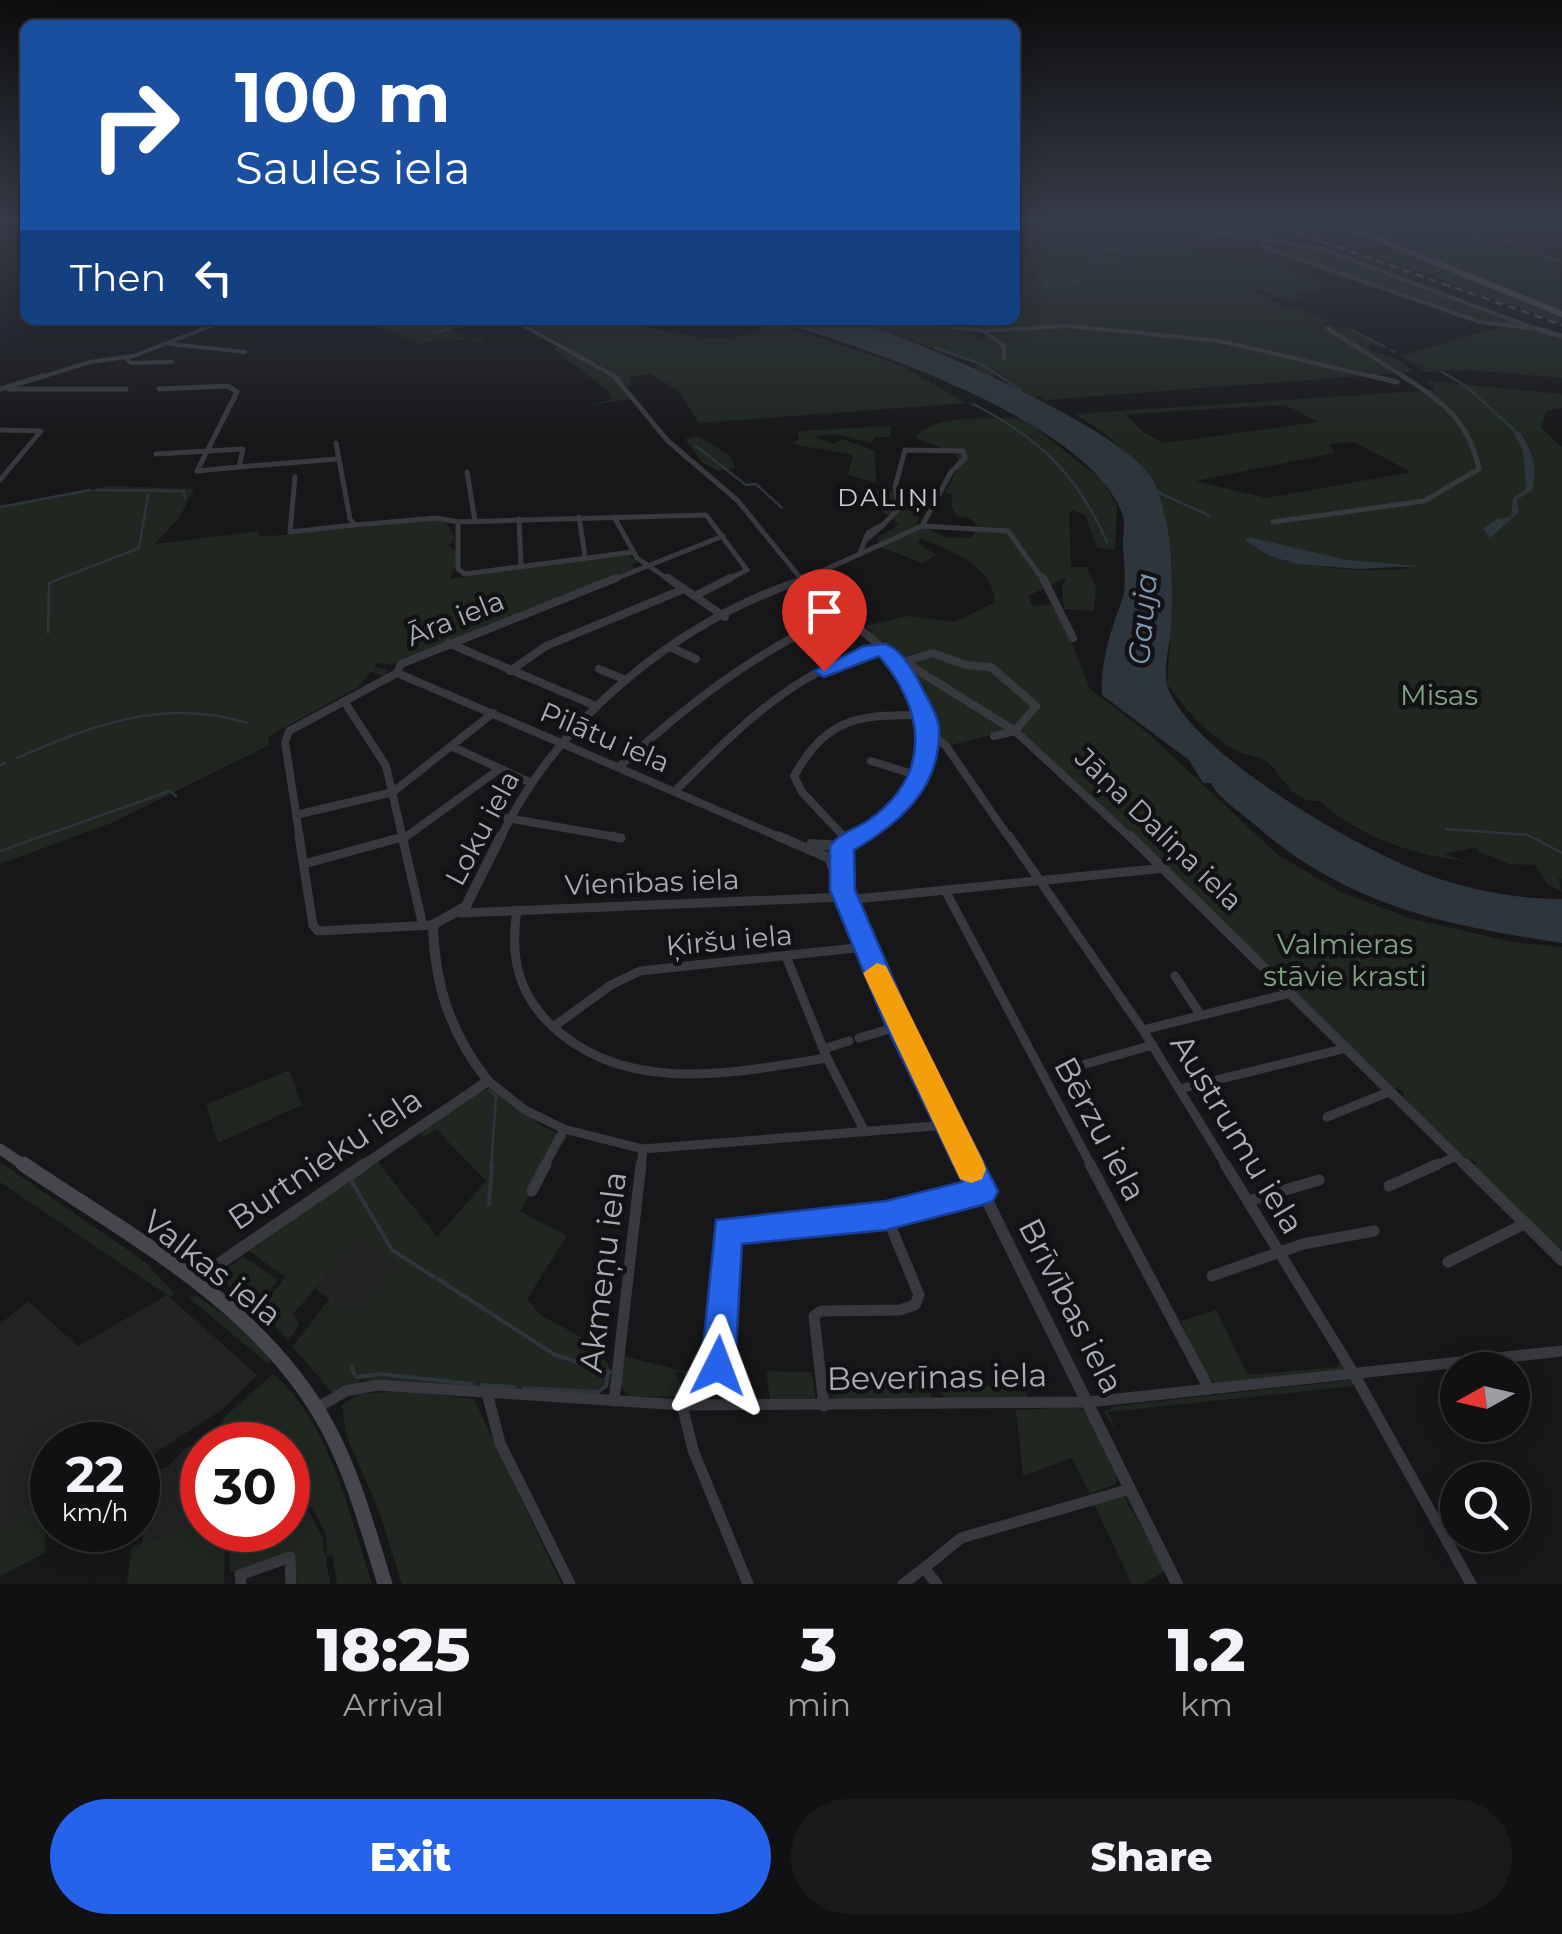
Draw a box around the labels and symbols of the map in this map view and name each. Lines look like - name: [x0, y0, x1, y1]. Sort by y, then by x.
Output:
- district label: DALIŅI: [837, 482, 941, 512]
- pin: [782, 569, 867, 672]
- water label: Gauja: [1120, 571, 1165, 667]
- street label: Āra iela: [401, 583, 509, 653]
- park label: Misas: [1400, 678, 1478, 712]
- street label: Pilātu iela: [535, 694, 675, 780]
- street label: Jāņa Daliņa iela: [1068, 740, 1250, 917]
- street label: Loku iela: [438, 765, 526, 891]
- street label: Vienības iela: [564, 862, 740, 902]
- street label: Ķiršu iela: [664, 918, 794, 962]
- park label: Valmieras stāvie krasti: [1263, 927, 1427, 993]
- street label: Austrumu iela: [1162, 1027, 1312, 1241]
- street label: Bērzu iela: [1046, 1050, 1155, 1208]
- street label: Burtnieku iela: [220, 1079, 429, 1238]
- street label: Akmeņu iela: [571, 1169, 634, 1375]
- street label: Valkas iela: [135, 1201, 289, 1334]
- street label: Brīvības iela: [1011, 1212, 1132, 1400]
- position arrow: [666, 1314, 770, 1418]
- north arrow: [1440, 1352, 1530, 1442]
- street label: Beverīnas iela: [826, 1355, 1048, 1398]
- speed limit sign: 30: [180, 1422, 310, 1552]

